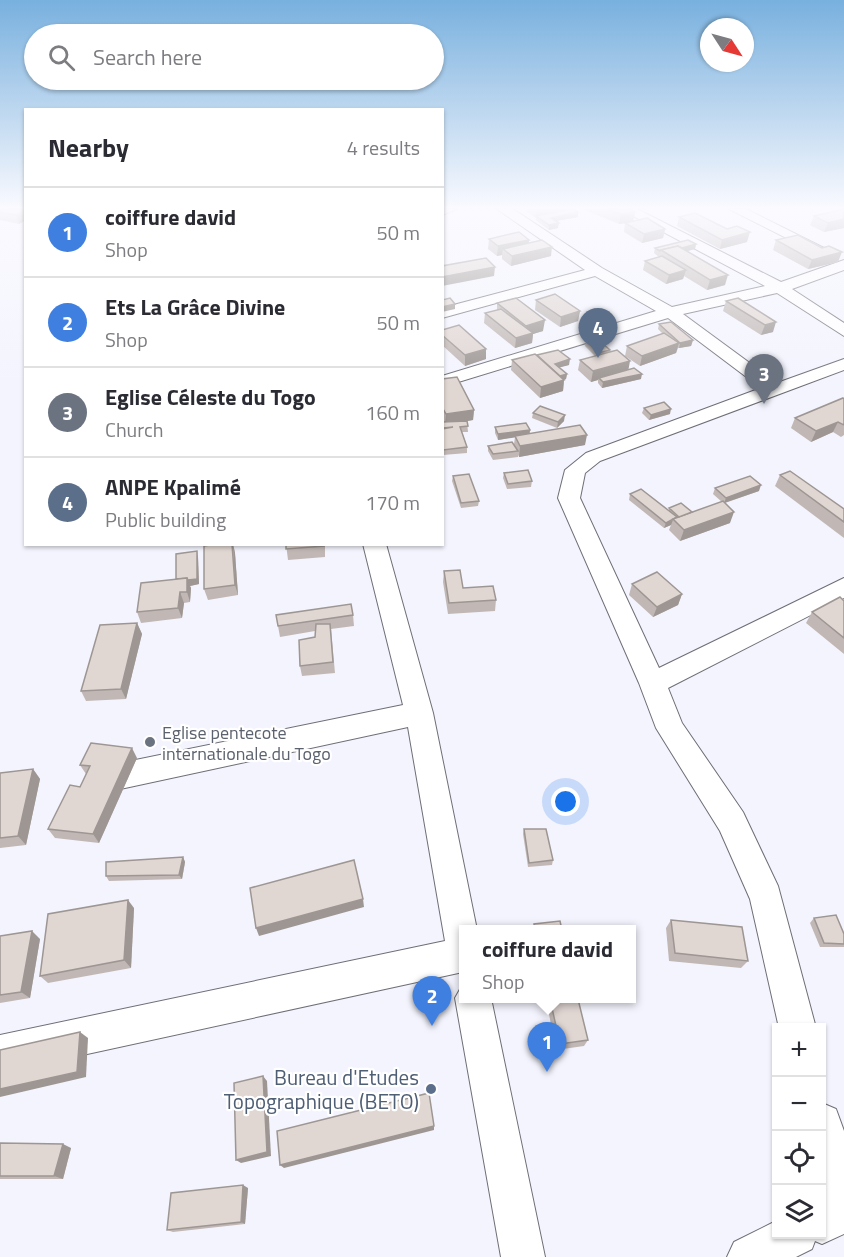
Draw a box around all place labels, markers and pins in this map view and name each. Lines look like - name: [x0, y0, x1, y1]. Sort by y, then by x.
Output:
- pin: 4: [578, 308, 618, 358]
- pin: 3: [744, 354, 783, 404]
- place label: Eglise pentecote internationale du Togo: [162, 719, 331, 767]
- marker: Eglise pentecote internationale du Togo: [143, 735, 157, 749]
- pin: 2: [412, 976, 452, 1026]
- pin: 1: [528, 1022, 566, 1072]
- place label: Bureau d'Etudes Topographique (BETO): [224, 1061, 419, 1117]
- marker: Bureau d'Etudes Topographique (BETO): [424, 1082, 438, 1096]

